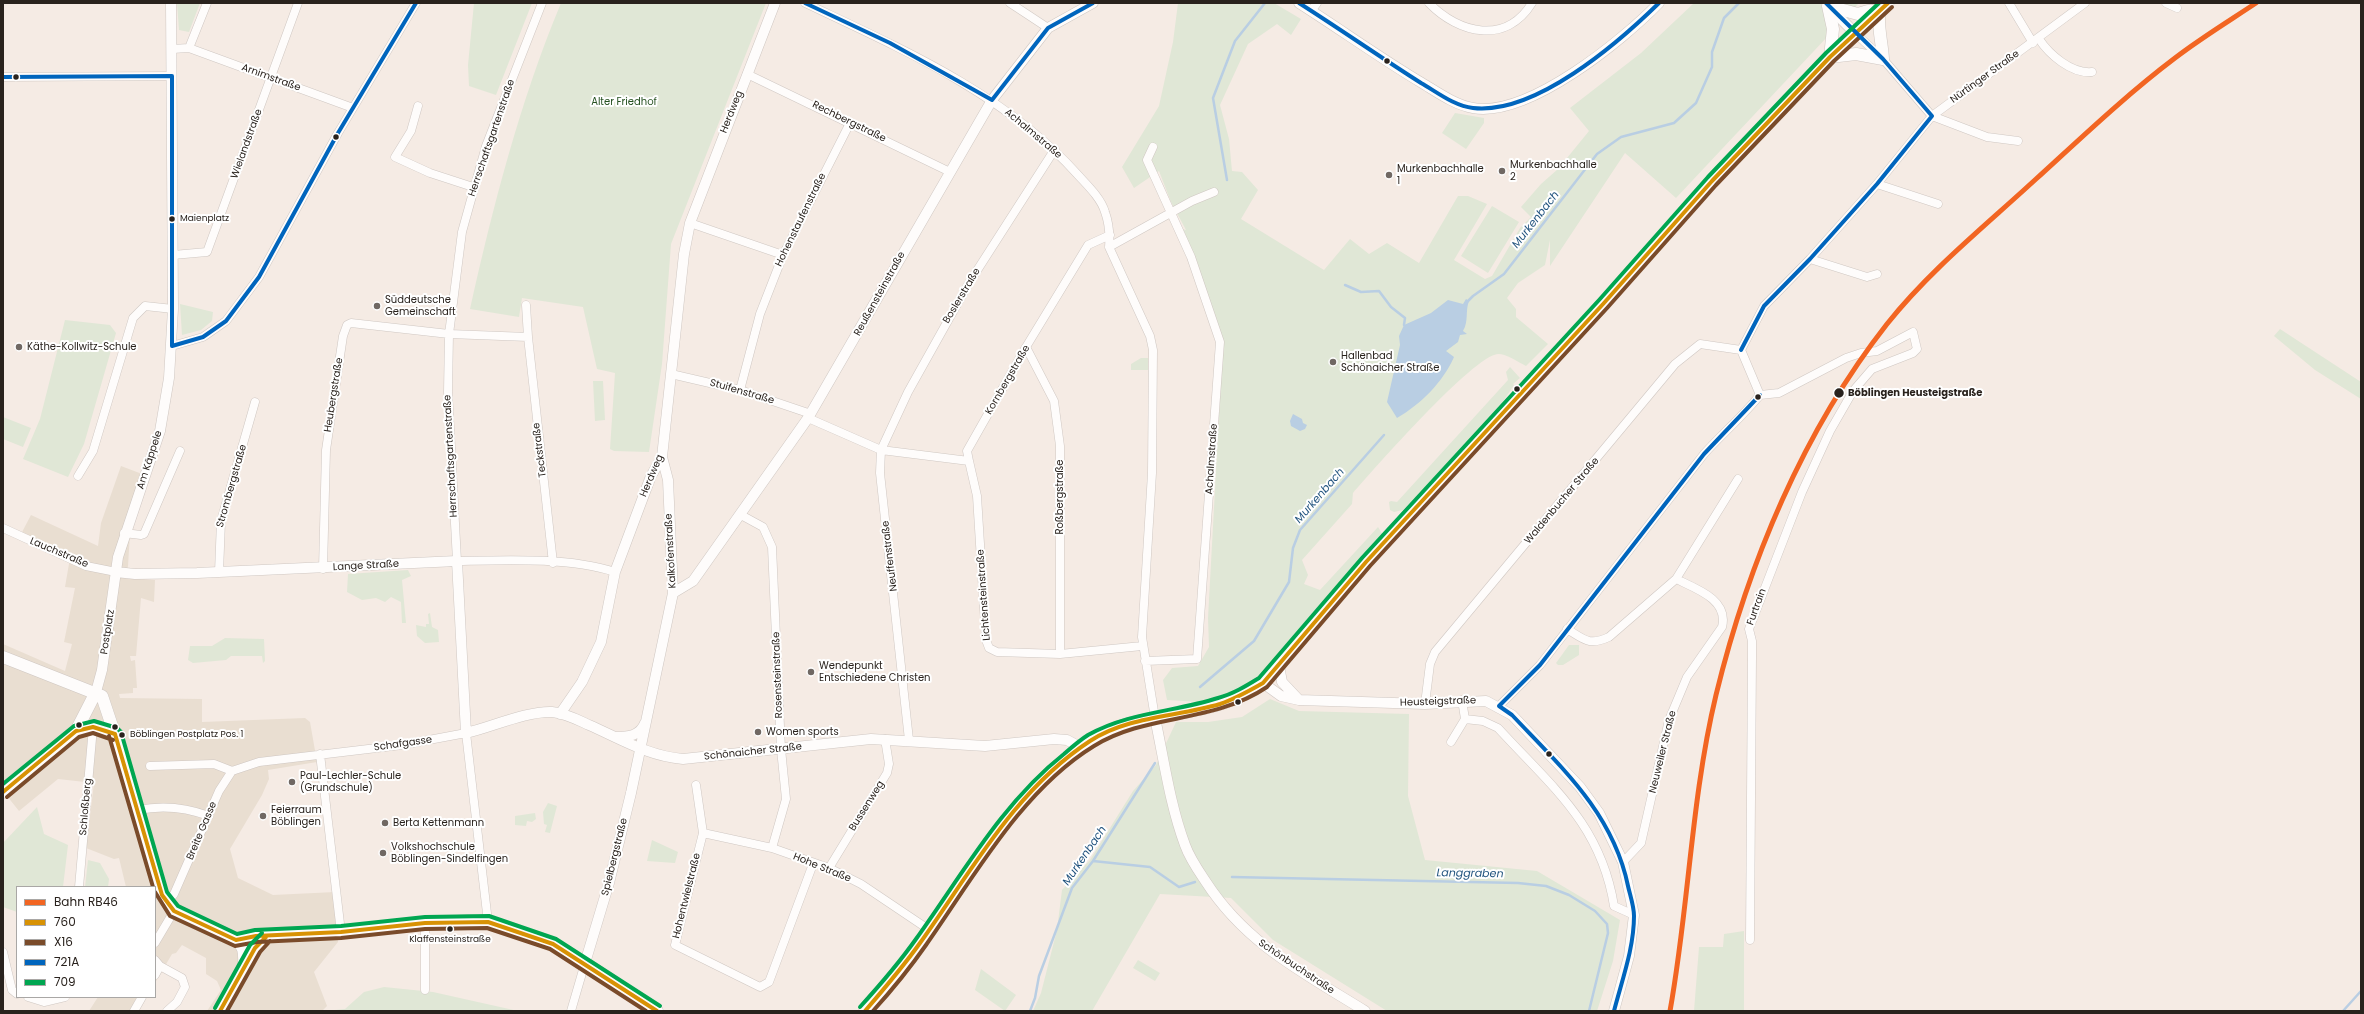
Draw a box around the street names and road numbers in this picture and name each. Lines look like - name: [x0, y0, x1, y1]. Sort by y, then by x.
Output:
- street label: Nürtinger Straße: [1948, 48, 2022, 106]
- street label: Arnimstraße: [240, 62, 302, 94]
- street label: Herrschaftsgartenstraße: [466, 78, 518, 198]
- street label: Herdweg: [718, 89, 746, 135]
- street label: Rechbergstraße: [810, 99, 888, 145]
- street label: Achalmstraße: [1002, 107, 1064, 161]
- street label: Wielandstraße: [229, 108, 265, 180]
- street label: Hohenstaufenstraße: [773, 171, 829, 269]
- street label: Reußensteinstraße: [852, 250, 908, 338]
- street label: Boslerstraße: [941, 266, 983, 326]
- street label: Kornbergstraße: [983, 343, 1033, 417]
- street label: Heubergstraße: [322, 357, 346, 433]
- street label: Stuifenstraße: [708, 377, 776, 407]
- street label: Herrschaftsgartenstraße: [442, 394, 460, 518]
- street label: Teckstraße: [531, 422, 549, 478]
- street label: Achalmstraße: [1204, 423, 1220, 495]
- street label: Am Käppele: [135, 429, 165, 491]
- street label: Strombergstraße: [214, 443, 250, 529]
- street label: Herdweg: [638, 453, 666, 499]
- street label: Waldenbucher Straße: [1522, 455, 1602, 547]
- street label: Roßbergstraße: [1054, 459, 1066, 535]
- street label: Kalkofenstraße: [663, 513, 679, 589]
- street label: Neuffenstraße: [880, 520, 900, 592]
- street label: Lauchstraße: [28, 535, 90, 571]
- street label: Lichtensteinstraße: [975, 549, 993, 641]
- street label: Lange Straße: [333, 558, 399, 574]
- street label: Furtrain: [1745, 587, 1769, 627]
- street label: Postplatz: [99, 609, 117, 655]
- street label: Rosensteinstraße: [770, 632, 786, 718]
- street label: Heusteigstraße: [1400, 695, 1476, 709]
- street label: Neuweiler Straße: [1647, 710, 1679, 794]
- street label: Schafgasse: [373, 734, 433, 754]
- street label: Schönaicher Straße: [703, 741, 803, 763]
- street label: Schloßberg: [78, 778, 94, 836]
- street label: Bussenweg: [847, 779, 887, 833]
- street label: Breite Gasse: [184, 800, 220, 862]
- street label: Spielbergstraße: [600, 817, 630, 897]
- street label: Hohe Straße: [791, 851, 853, 885]
- street label: Hohentwielstraße: [671, 852, 703, 940]
- street label: Schönbuchstraße: [1256, 937, 1336, 997]

